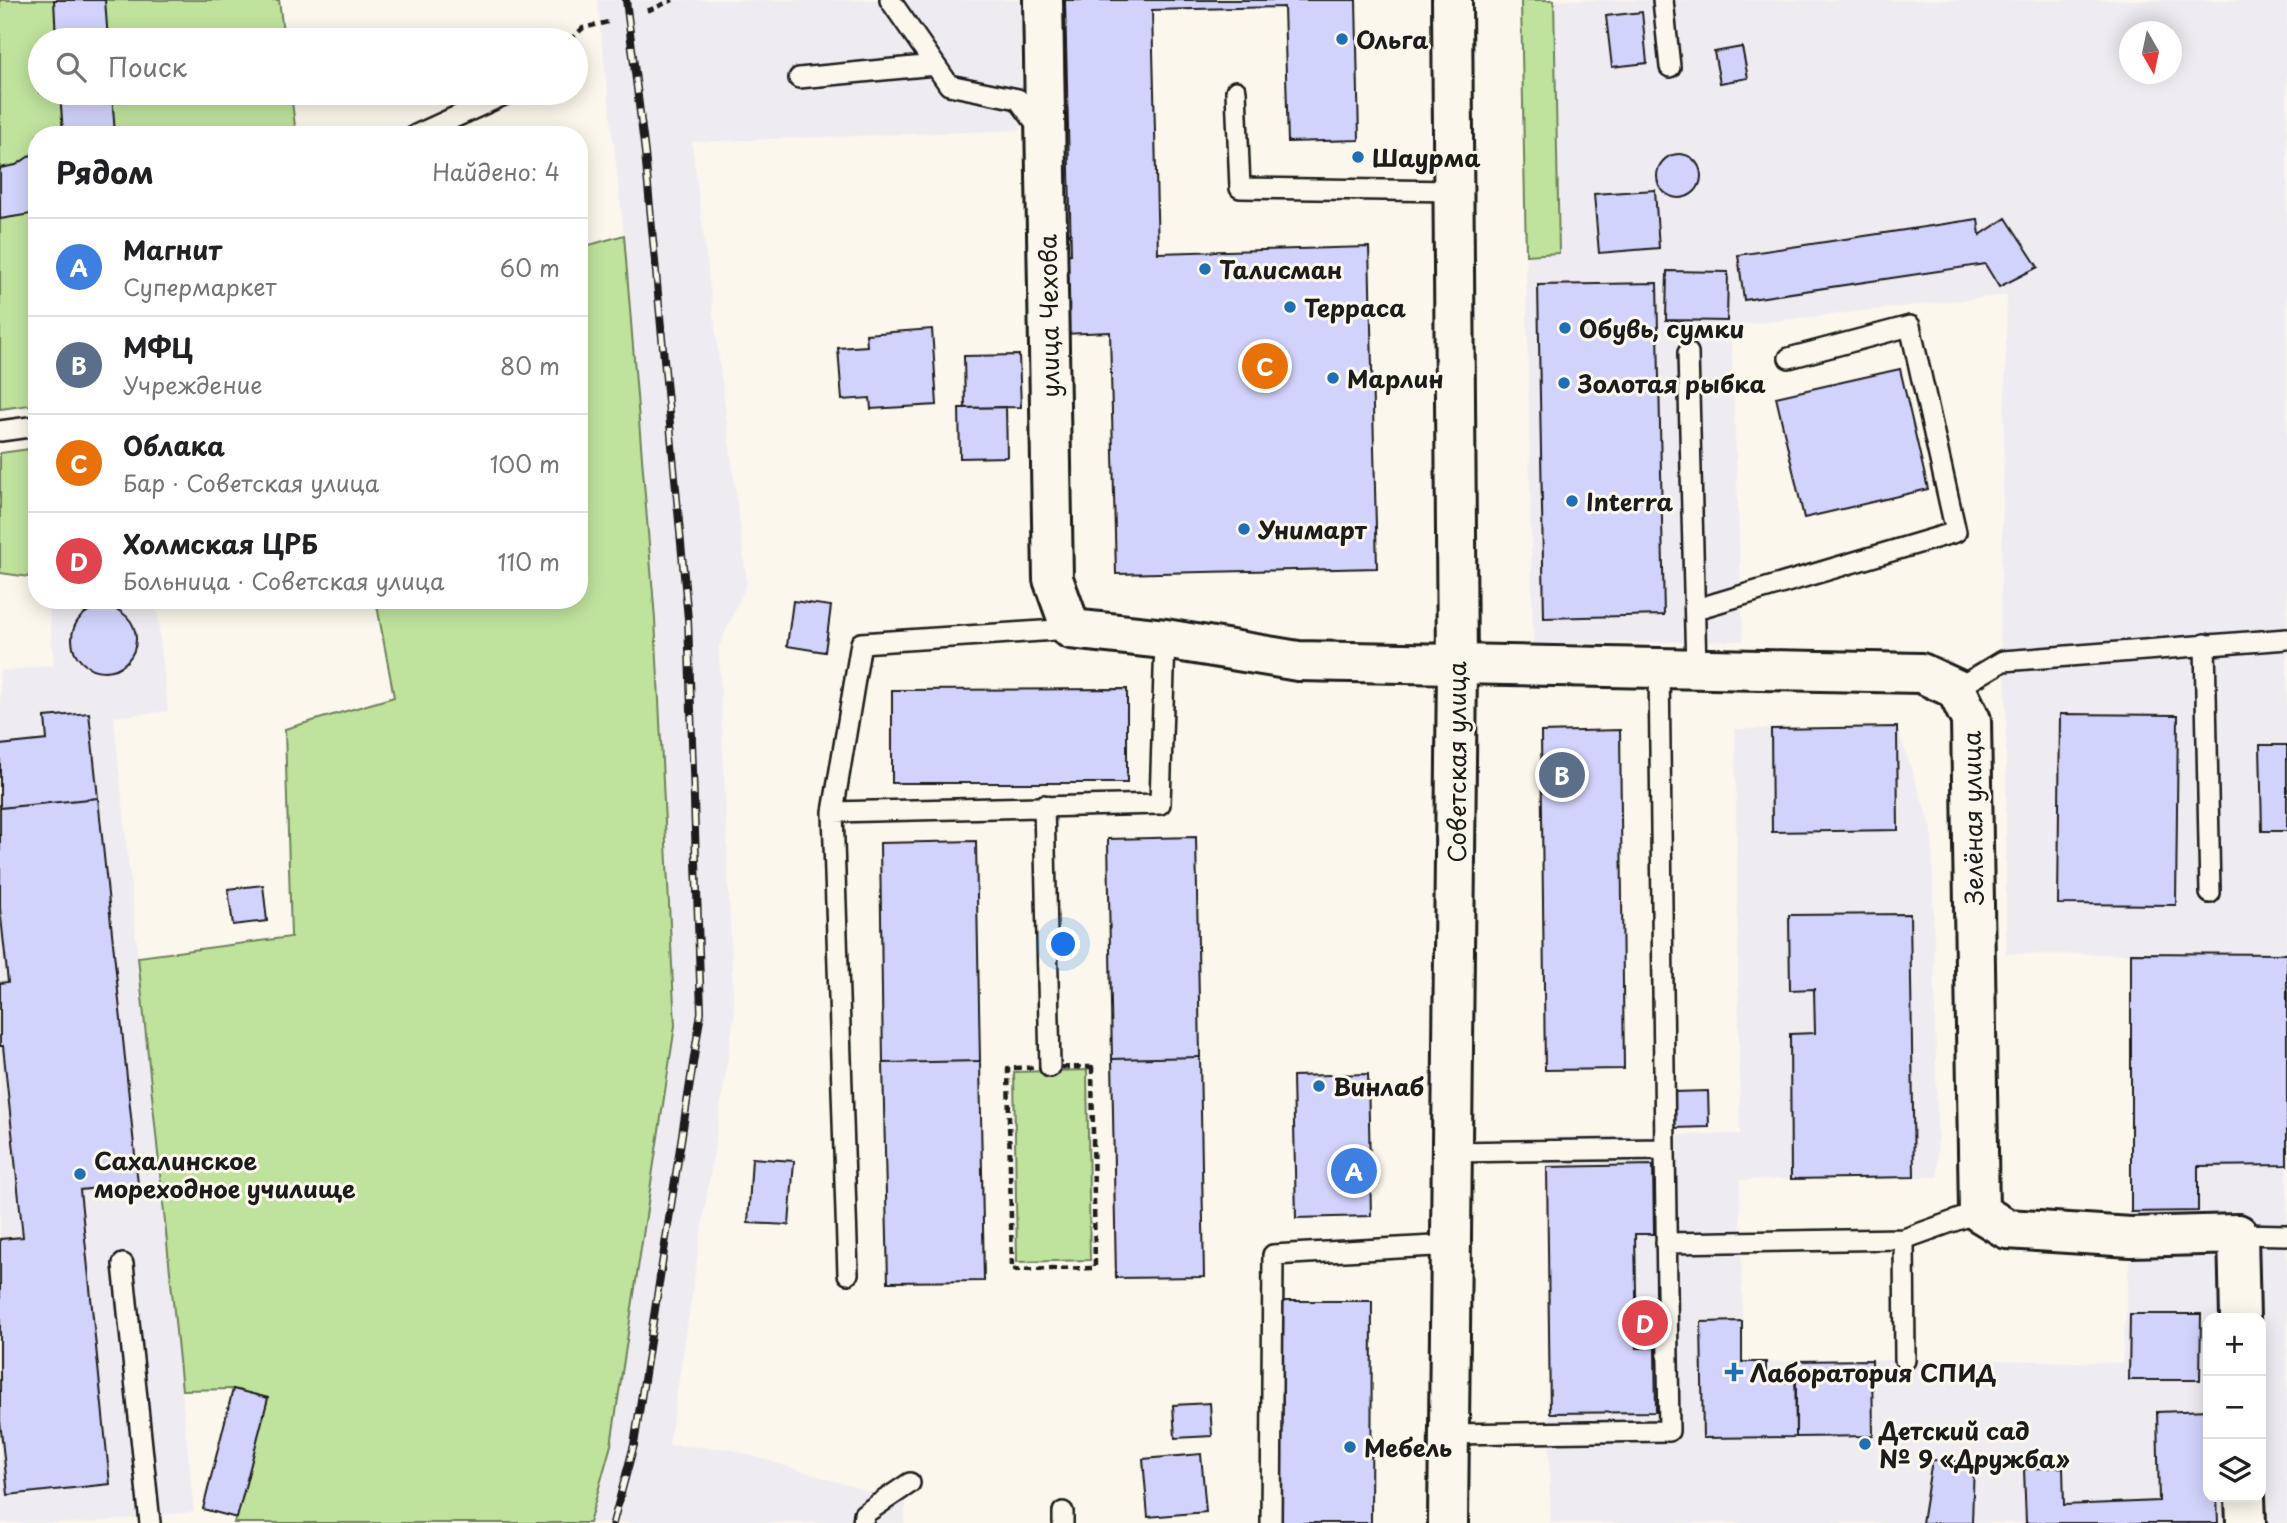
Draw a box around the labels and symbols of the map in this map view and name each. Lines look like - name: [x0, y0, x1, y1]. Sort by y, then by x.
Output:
- place label: Ольга: [1356, 21, 1429, 57]
- north arrow: [2119, 21, 2182, 84]
- marker: Ольга: [1334, 31, 1350, 47]
- place label: Шаурма: [1372, 139, 1481, 175]
- marker: Шаурма: [1350, 149, 1366, 165]
- street label: улица Чехова: [1029, 234, 1067, 398]
- place label: Талисман: [1219, 251, 1342, 287]
- marker: Талисман: [1197, 261, 1213, 277]
- place label: Терраса: [1304, 289, 1406, 325]
- marker: Терраса: [1282, 299, 1298, 315]
- place label: Обувь, сумки: [1579, 310, 1745, 346]
- marker: Обувь, сумки: [1557, 320, 1573, 336]
- pin: C: [1242, 340, 1288, 392]
- place label: Марлин: [1347, 360, 1443, 396]
- place label: Золотая рыбка: [1577, 365, 1766, 401]
- marker: Марлин: [1325, 370, 1341, 386]
- marker: Золотая рыбка: [1556, 375, 1572, 391]
- place label: Interra: [1586, 483, 1673, 519]
- marker: Interra: [1564, 493, 1580, 509]
- place label: Унимарт: [1257, 511, 1368, 547]
- marker: Унимарт: [1236, 521, 1252, 537]
- street label: Советская улица: [1438, 661, 1474, 863]
- street label: Зелёная улица: [1952, 731, 1992, 905]
- pin: B: [1539, 749, 1585, 801]
- your location: [1046, 927, 1080, 961]
- place label: Винлаб: [1333, 1068, 1425, 1104]
- marker: Винлаб: [1311, 1078, 1327, 1094]
- place label: Сахалинское мореходное училище: [94, 1142, 356, 1206]
- pin: A: [1331, 1145, 1377, 1197]
- marker: Сахалинское мореходное училище: [72, 1166, 88, 1182]
- pin: D: [1622, 1297, 1668, 1349]
- place label: Лаборатория СПИД: [1750, 1354, 1997, 1390]
- marker: Лаборатория СПИД: [1724, 1362, 1744, 1382]
- place label: Детский сад № 9 «Дружба»: [1878, 1412, 2070, 1476]
- place label: Мебель: [1364, 1429, 1452, 1465]
- marker: Детский сад № 9 «Дружба»: [1857, 1436, 1873, 1452]
- marker: Мебель: [1342, 1439, 1358, 1455]

